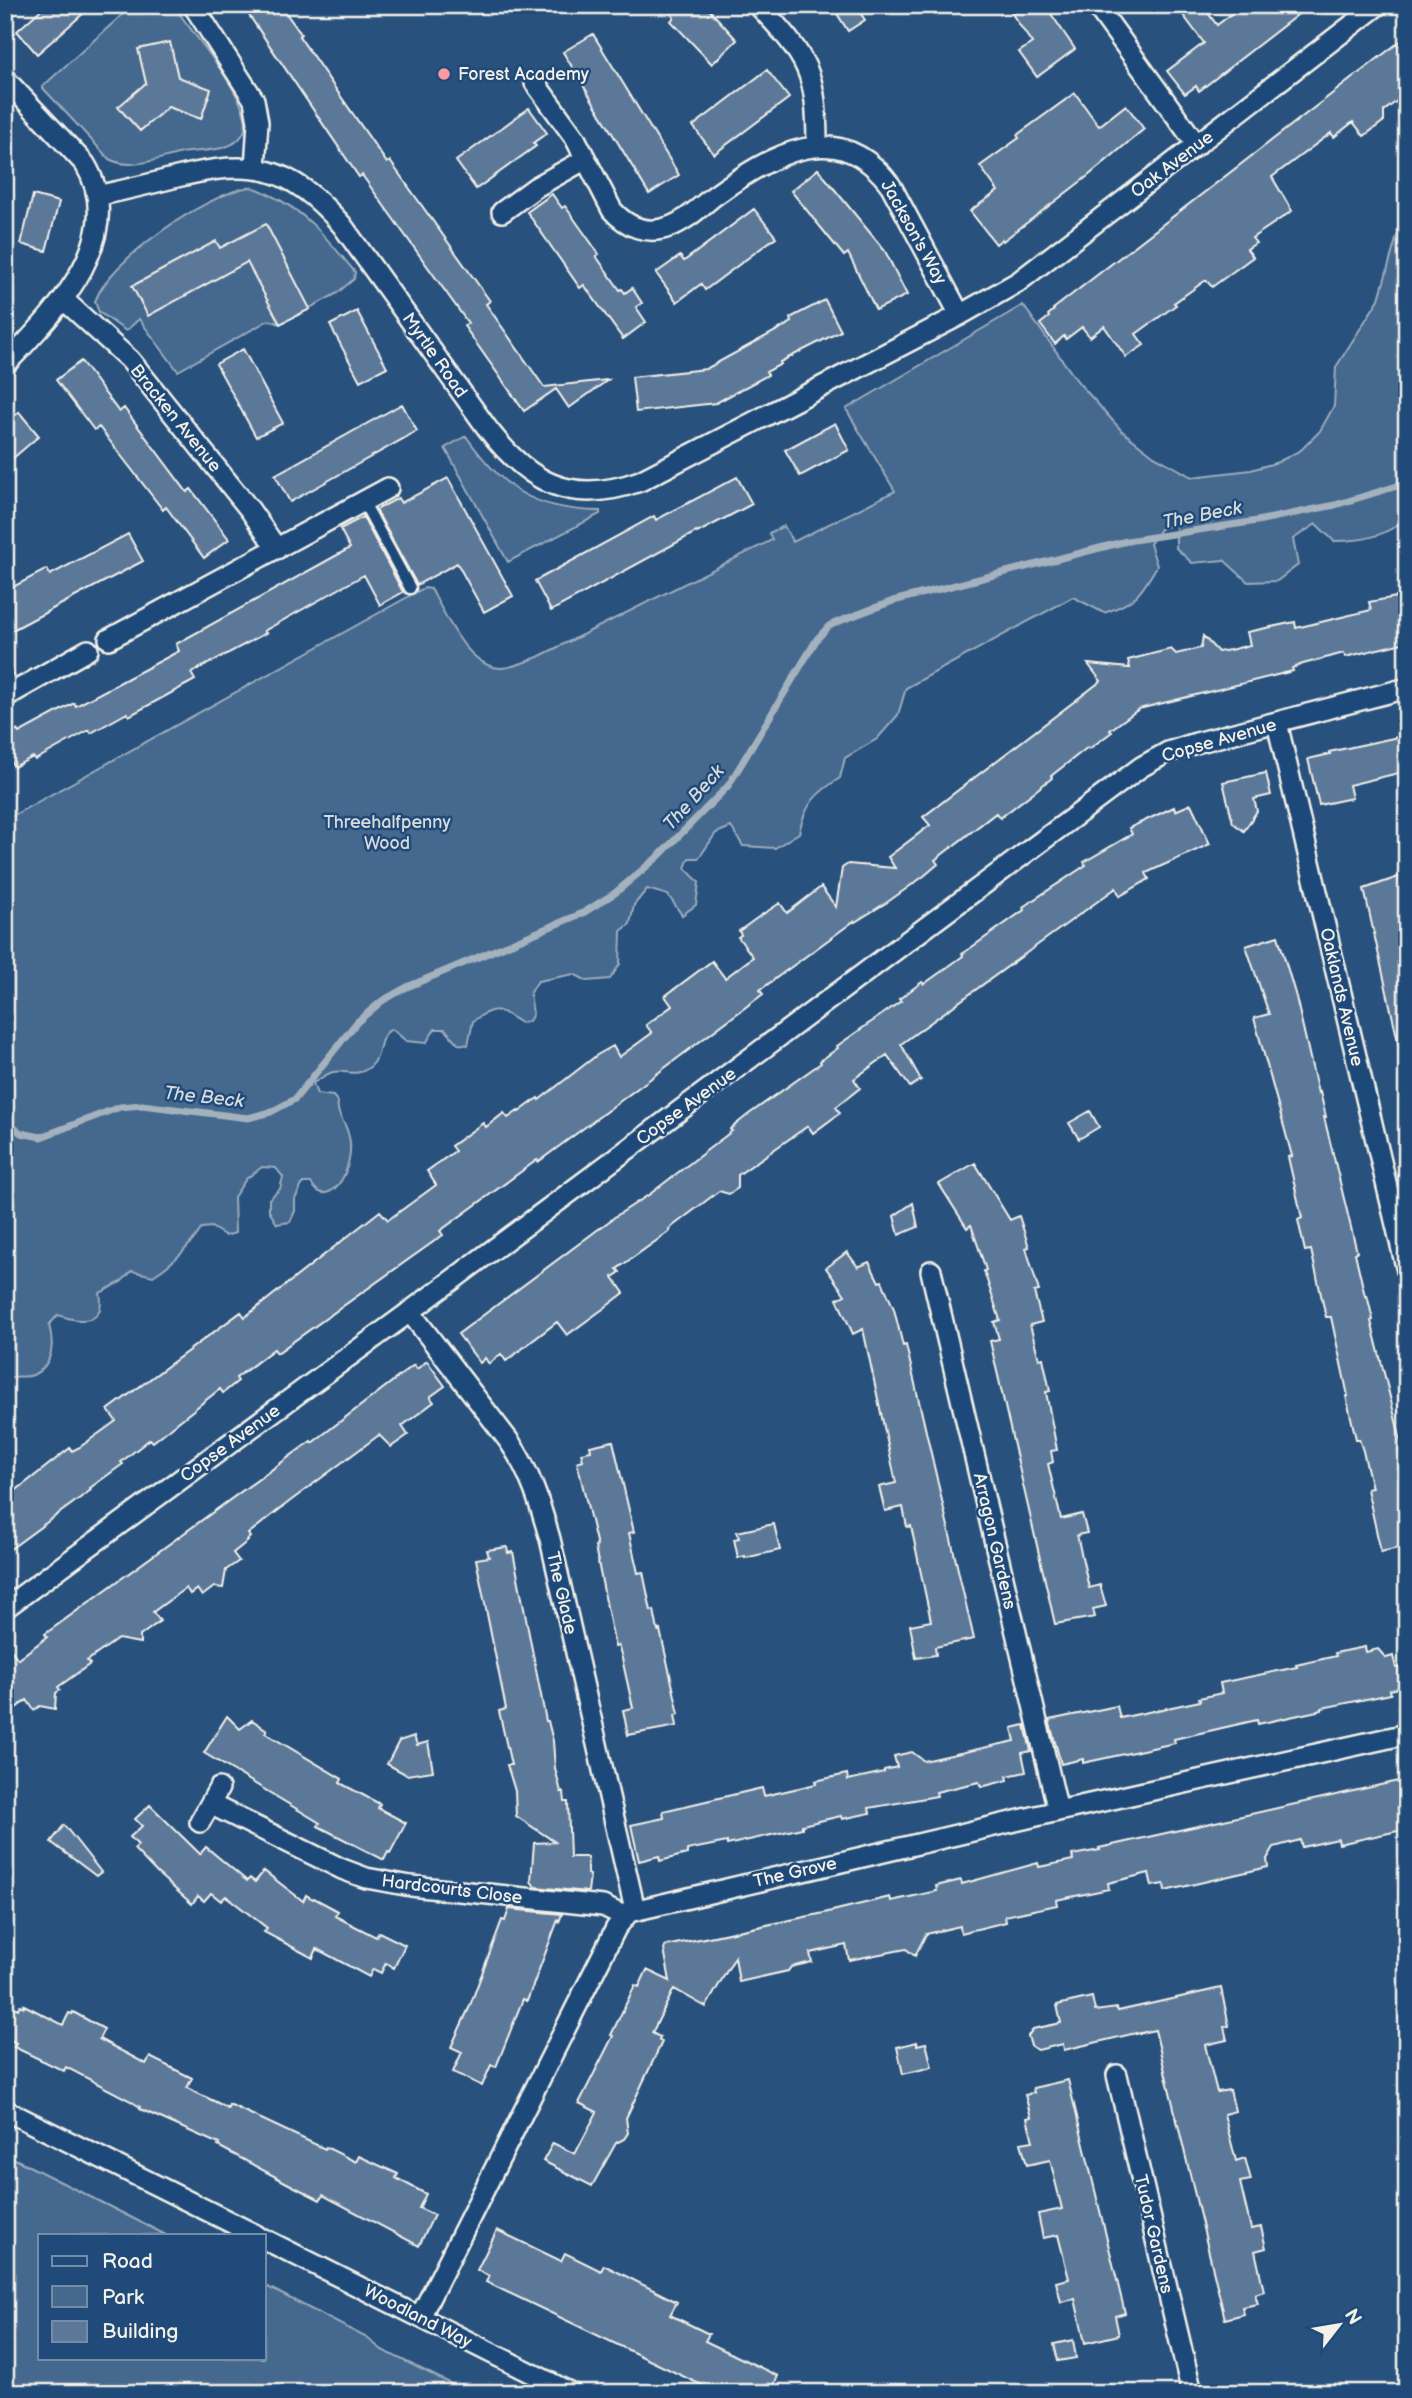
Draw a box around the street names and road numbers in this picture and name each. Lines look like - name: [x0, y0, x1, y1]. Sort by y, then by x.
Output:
- street label: Oak Avenue: [1127, 126, 1218, 202]
- street label: Jackson's Way: [876, 176, 951, 289]
- street label: Myrtle Road: [398, 309, 472, 402]
- street label: Bracken Avenue: [126, 360, 226, 477]
- street label: Copse Avenue: [1159, 714, 1279, 767]
- street label: Oaklands Avenue: [1315, 926, 1368, 1069]
- street label: Copse Avenue: [632, 1063, 741, 1150]
- street label: Copse Avenue: [176, 1400, 285, 1487]
- street label: Arragon Gardens: [969, 1471, 1020, 1611]
- street label: The Glade: [542, 1550, 581, 1637]
- street label: The Grove: [751, 1853, 839, 1892]
- street label: Hardcourts Close: [380, 1870, 524, 1909]
- street label: Tudor Gardens: [1130, 2173, 1177, 2296]
- street label: Woodland Way: [360, 2280, 476, 2353]

